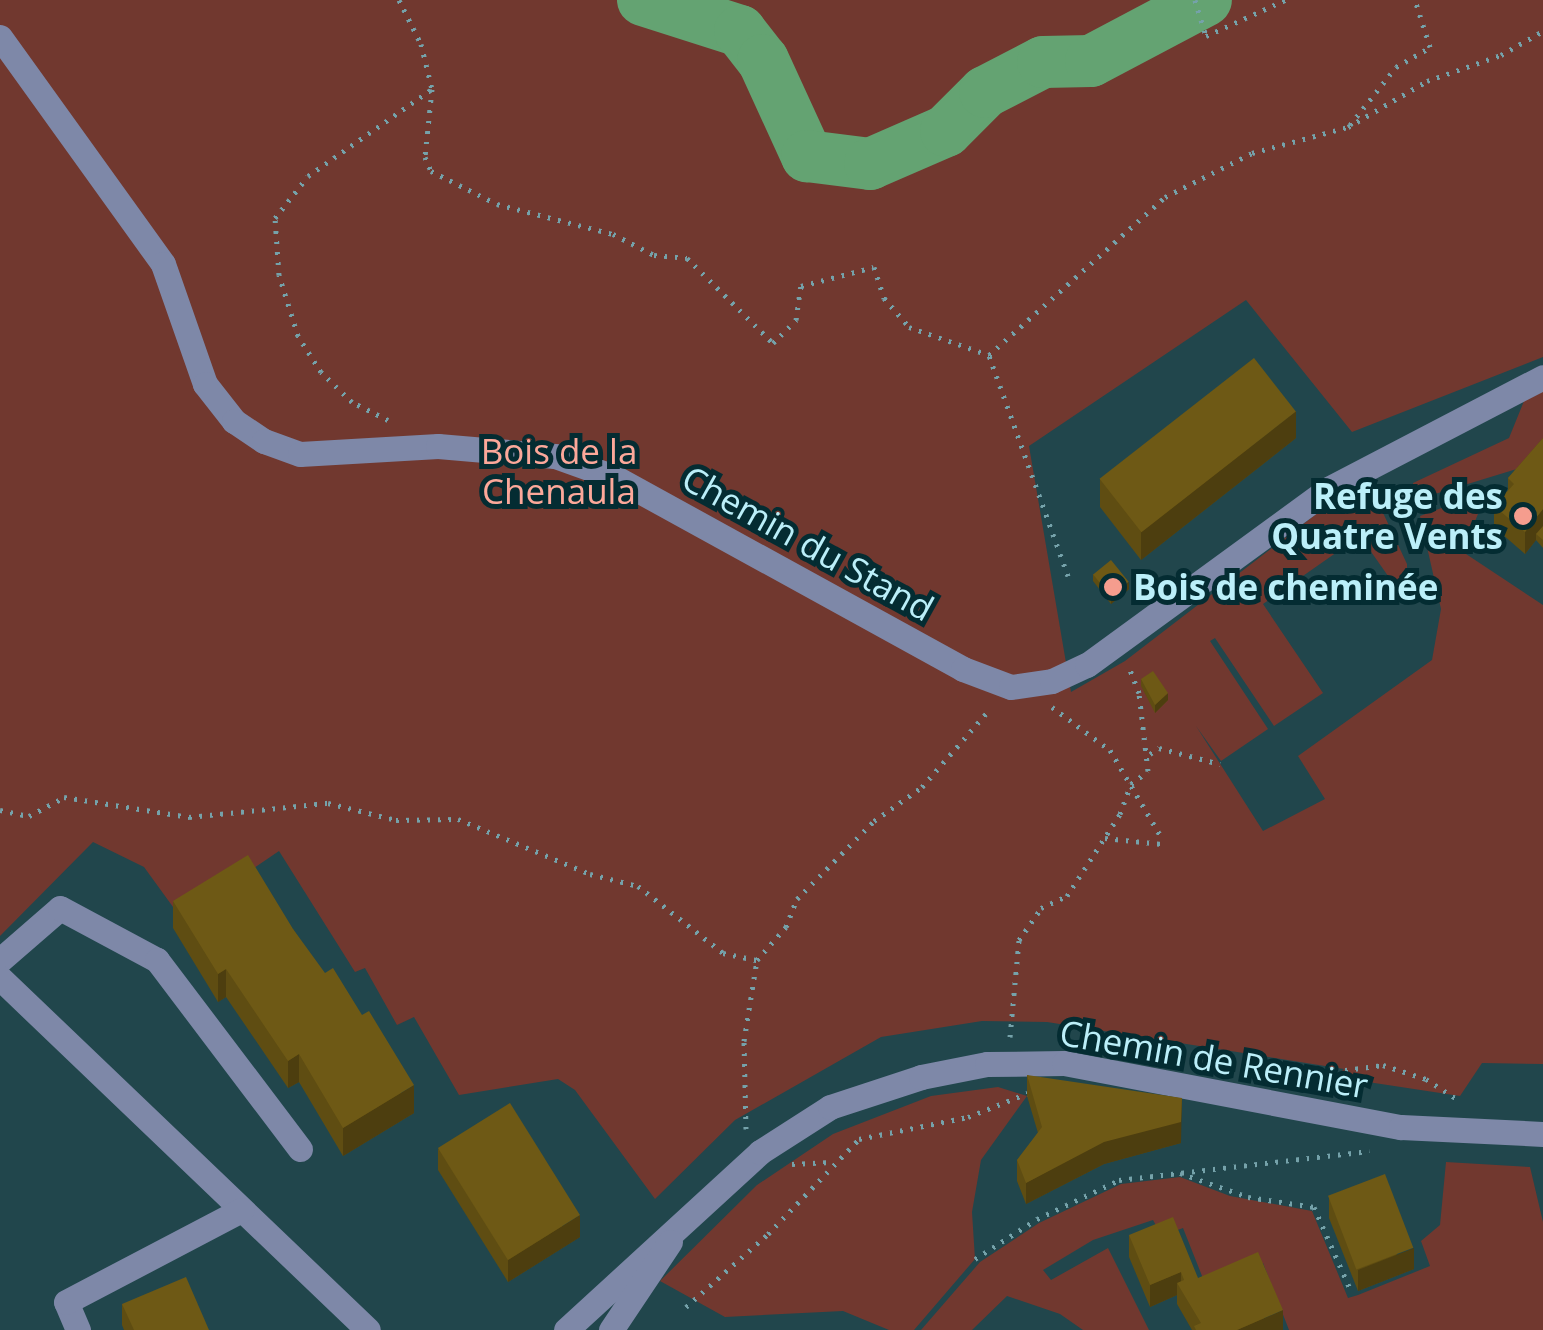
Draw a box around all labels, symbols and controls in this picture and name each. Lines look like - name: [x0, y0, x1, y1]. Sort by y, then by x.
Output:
- park label: Bois de la Chenaula: [481, 430, 637, 512]
- street label: Chemin du Stand: [675, 457, 941, 629]
- place label: Refuge des Quatre Vents: [1271, 475, 1503, 557]
- marker: Refuge des Quatre Vents: [1512, 505, 1534, 527]
- place label: Bois de cheminée: [1133, 566, 1438, 608]
- marker: Bois de cheminée: [1102, 576, 1124, 598]
- street label: Chemin de Rennier: [1057, 1011, 1371, 1107]

